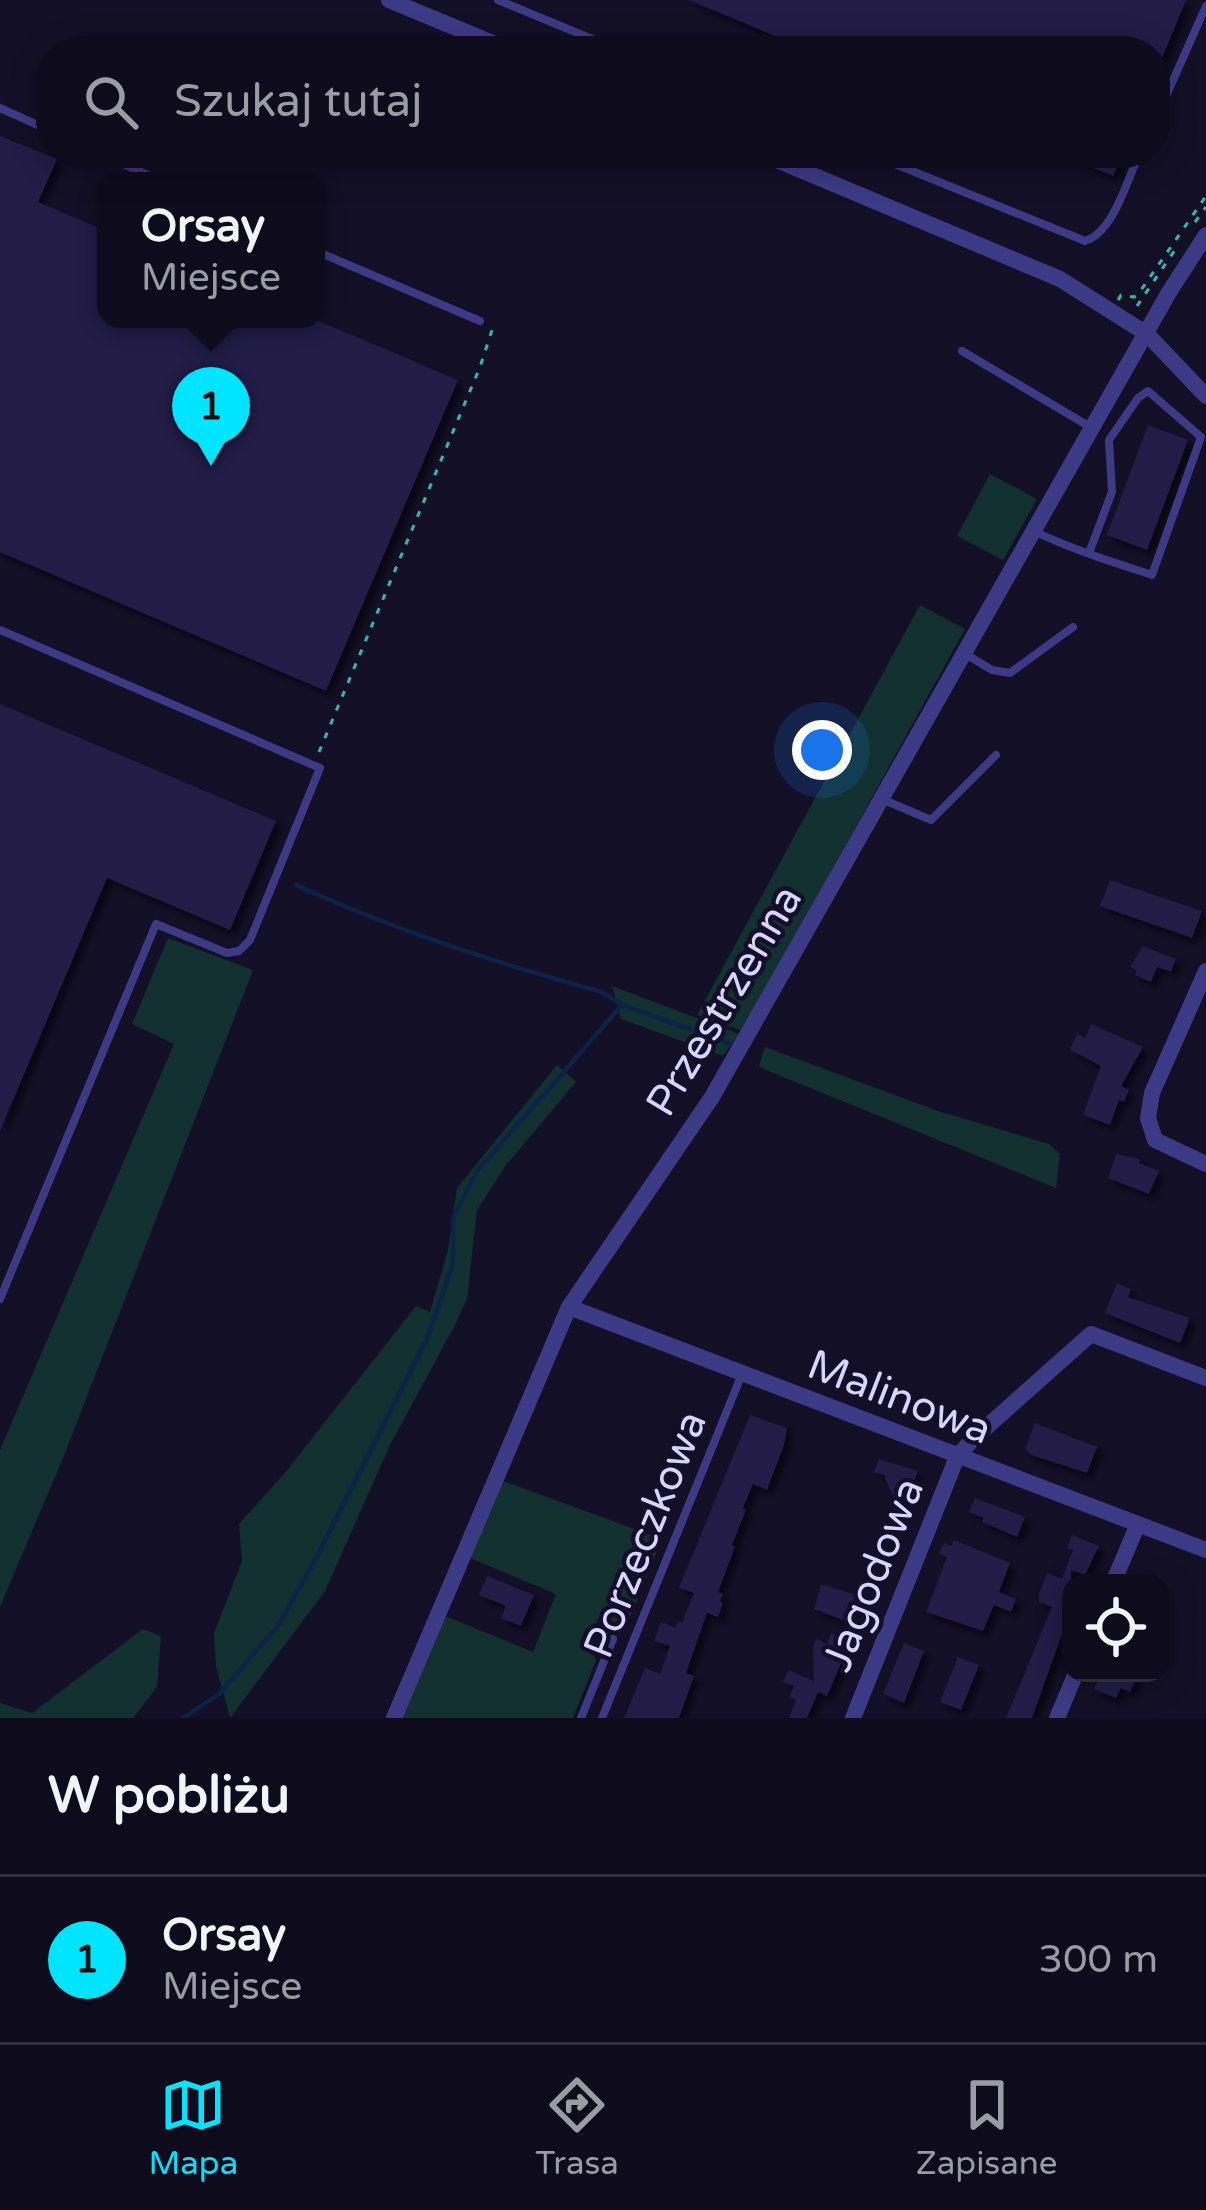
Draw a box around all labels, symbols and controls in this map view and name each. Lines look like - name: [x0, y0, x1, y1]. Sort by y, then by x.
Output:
- search box: [36, 36, 1170, 168]
- icon: search: [78, 69, 144, 135]
- text: Szukaj tutaj: [174, 75, 423, 129]
- popup: [97, 172, 325, 328]
- text: Orsay: [141, 200, 265, 254]
- text: Miejsce: [141, 254, 281, 301]
- pin: 1: [172, 367, 250, 466]
- your location: [792, 720, 852, 780]
- street label: Przestrzenna: [635, 876, 813, 1125]
- street label: Malinowa: [800, 1339, 998, 1456]
- street label: Porzeczkowa: [573, 1404, 718, 1665]
- street label: Jagodowa: [812, 1471, 935, 1678]
- map controls: [1062, 1574, 1170, 1682]
- button: locate: [1062, 1574, 1170, 1682]
- text: W pobliżu: [48, 1765, 290, 1827]
- text: Orsay: [162, 1909, 286, 1963]
- text: 1: [75, 1936, 99, 1983]
- text: 300 m: [1039, 1936, 1158, 1983]
- text: Miejsce: [162, 1963, 302, 2010]
- tab: Mapa: [148, 2072, 238, 2183]
- tab: Trasa: [535, 2072, 619, 2183]
- tab: Zapisane: [916, 2072, 1058, 2183]

